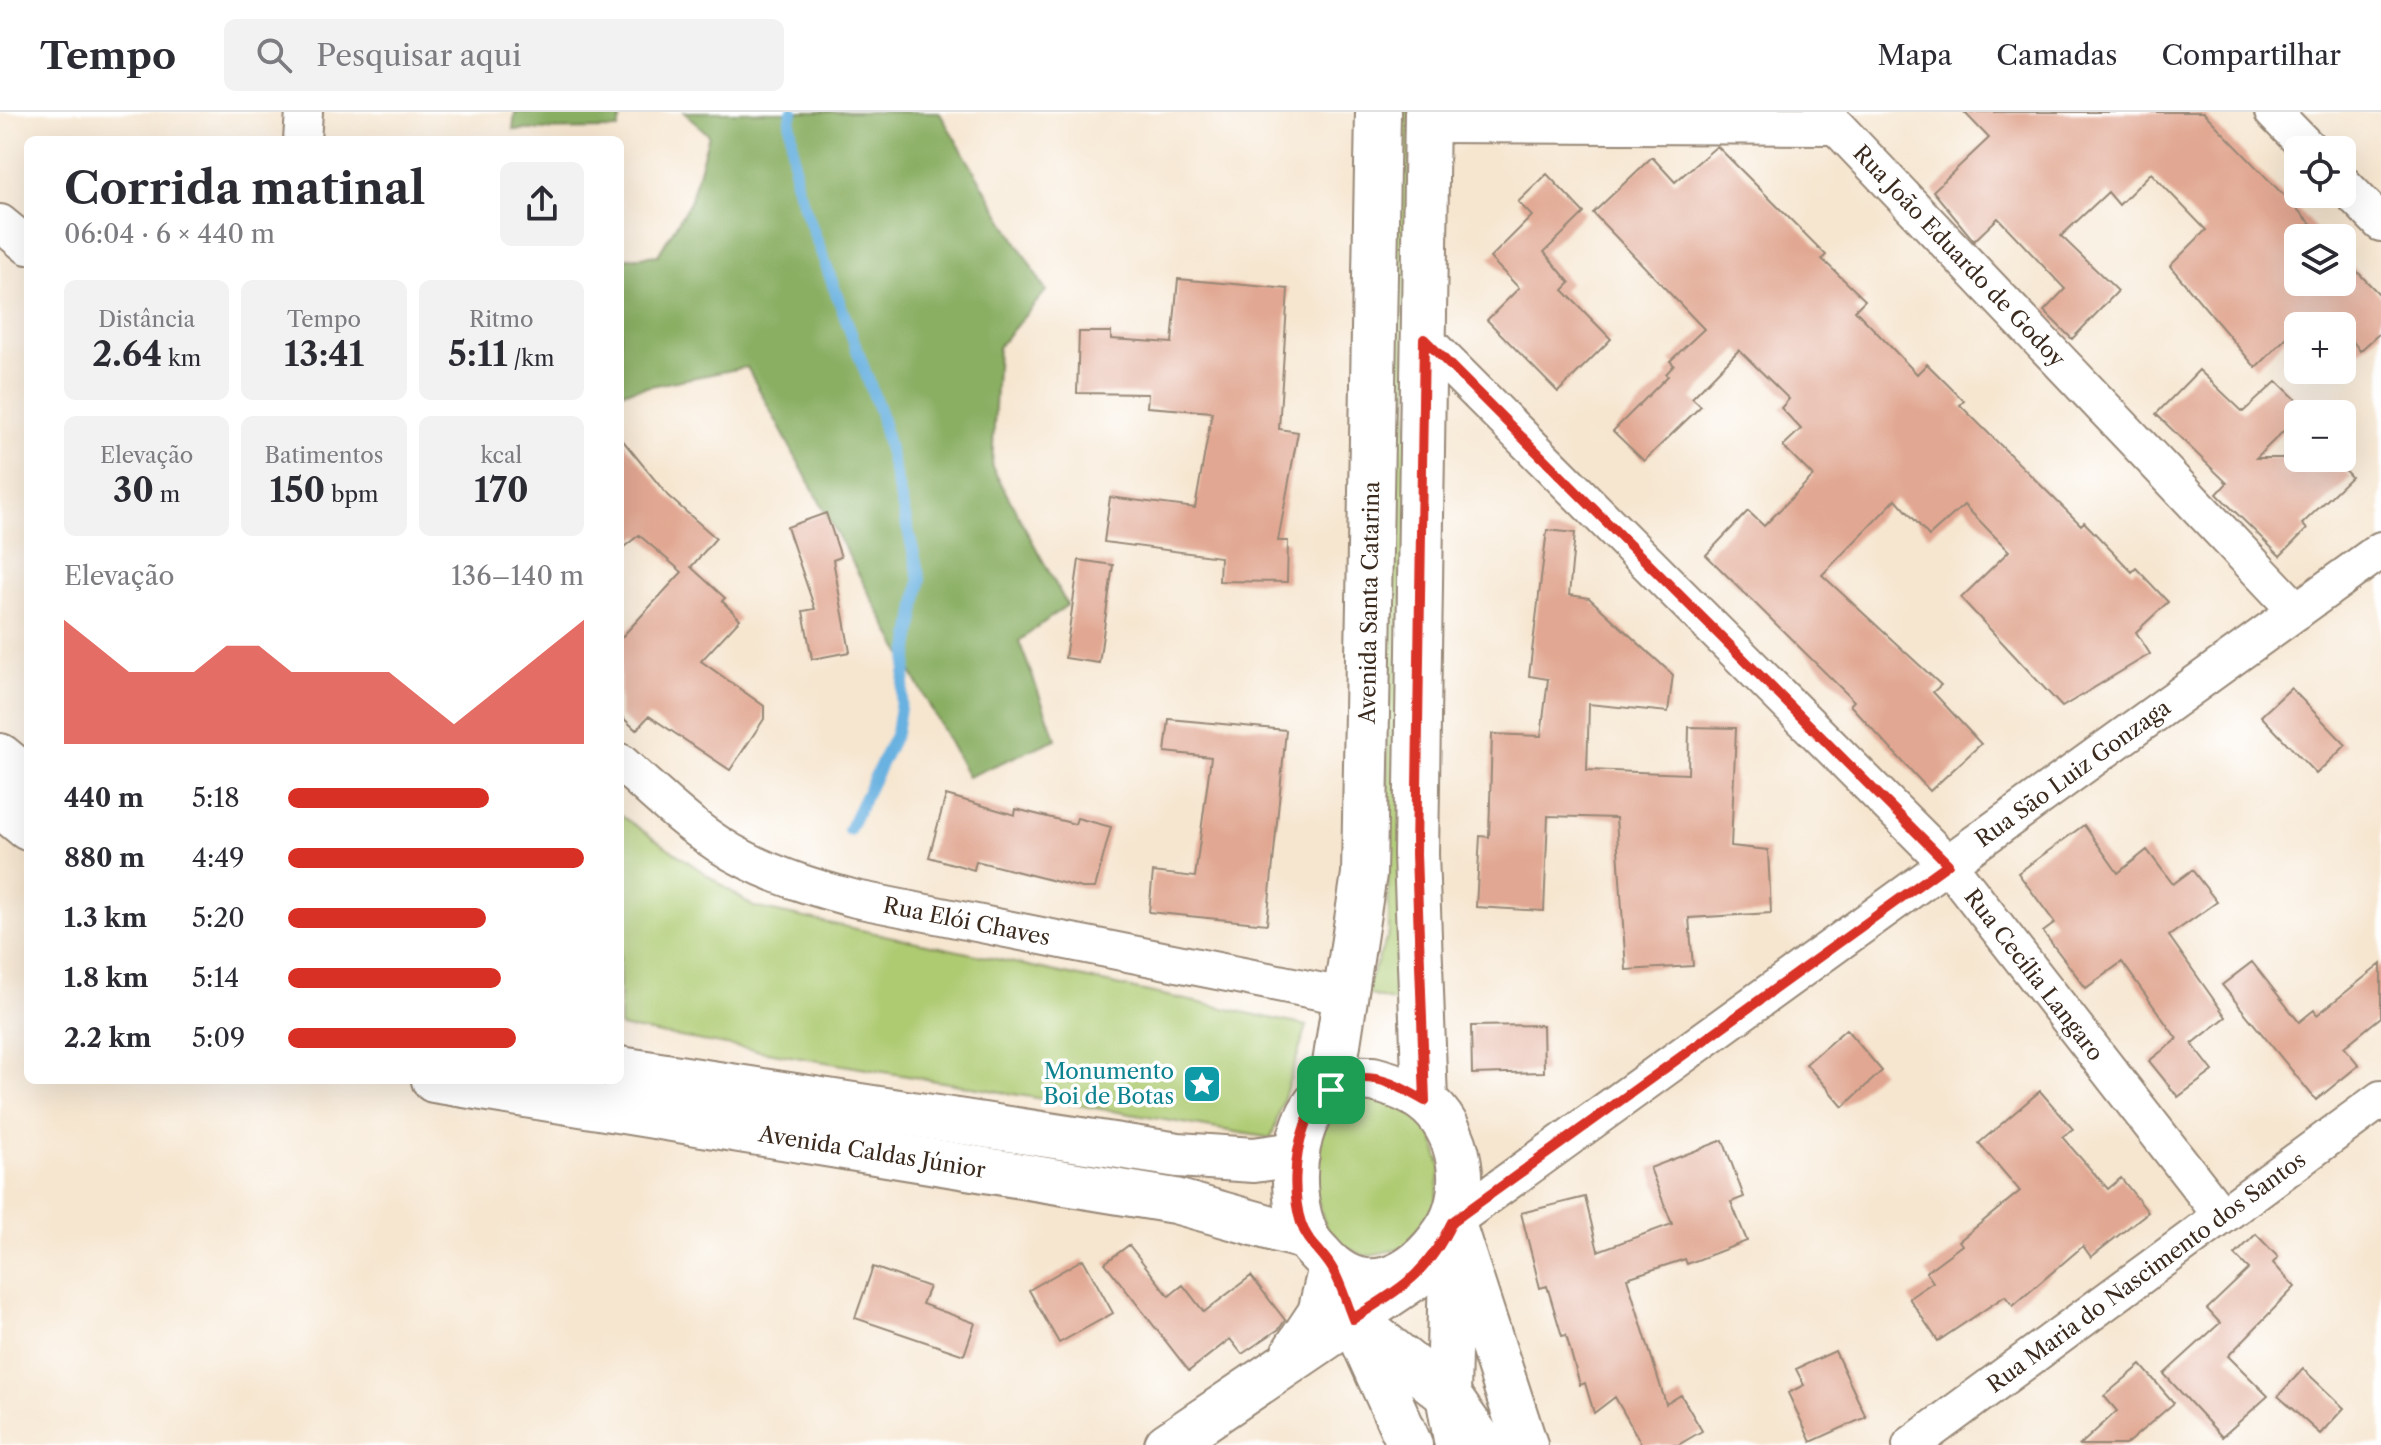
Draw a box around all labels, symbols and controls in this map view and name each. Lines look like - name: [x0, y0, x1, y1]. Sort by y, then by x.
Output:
- search box: [224, 19, 784, 91]
- text: Tempo: [40, 32, 176, 79]
- icon: search: [252, 33, 296, 77]
- text: Pesquisar aqui: [316, 37, 521, 74]
- text: Mapa: [1877, 38, 1952, 72]
- text: Camadas: [1996, 38, 2118, 72]
- text: Compartilhar: [2162, 38, 2341, 72]
- map controls: [2284, 136, 2356, 472]
- button: locate: [2284, 136, 2356, 208]
- street label: Rua João Eduardo de Godoy: [1848, 139, 2071, 373]
- text: Corrida matinal: [64, 161, 425, 215]
- button: share: [500, 162, 584, 246]
- text: 06:04 · 6 × 440 m: [64, 218, 275, 250]
- button: layers: [2284, 224, 2356, 296]
- text: Distância: [98, 306, 195, 333]
- text: Tempo: [287, 306, 361, 333]
- text: Ritmo: [469, 306, 534, 333]
- button: +: [2284, 312, 2356, 384]
- text: 2.64: [92, 333, 162, 375]
- text: 13:41: [284, 333, 364, 375]
- text: 5:11: [448, 333, 508, 375]
- text: km: [162, 345, 201, 372]
- text: /km: [508, 345, 555, 372]
- button: −: [2284, 400, 2356, 472]
- text: Elevação: [100, 442, 193, 469]
- text: Batimentos: [265, 442, 383, 469]
- text: kcal: [481, 442, 522, 469]
- text: 30: [113, 469, 154, 511]
- text: 150: [270, 469, 325, 511]
- text: 170: [474, 469, 529, 511]
- text: m: [154, 481, 180, 508]
- text: bpm: [325, 481, 378, 508]
- street label: Avenida Santa Catarina: [1353, 481, 1385, 725]
- text: Elevação: [64, 560, 174, 592]
- text: 136–140 m: [451, 560, 584, 592]
- street label: Rua São Luiz Gonzaga: [1970, 693, 2176, 853]
- text: 440 m: [64, 782, 144, 814]
- text: 5:18: [192, 782, 240, 814]
- text: 880 m: [64, 842, 145, 874]
- text: 4:49: [192, 842, 245, 874]
- street label: Rua Cecília Langaro: [1959, 883, 2109, 1066]
- street label: Rua Elói Chaves: [881, 891, 1053, 951]
- text: 1.3 km: [64, 902, 147, 934]
- text: 5:20: [192, 902, 245, 934]
- text: 1.8 km: [64, 962, 148, 994]
- text: 5:14: [192, 962, 239, 994]
- text: 2.2 km: [64, 1022, 151, 1054]
- text: 5:09: [192, 1022, 245, 1054]
- pin: [1297, 1056, 1365, 1124]
- place label: Monumento Boi de Botas: [1043, 1058, 1174, 1110]
- place icon: Monumento Boi de Botas: [1181, 1063, 1223, 1105]
- icon: arrive: [1309, 1068, 1353, 1112]
- street label: Avenida Caldas Júnior: [756, 1120, 988, 1183]
- street label: Rua Maria do Nascimento dos Santos: [1981, 1146, 2311, 1398]

